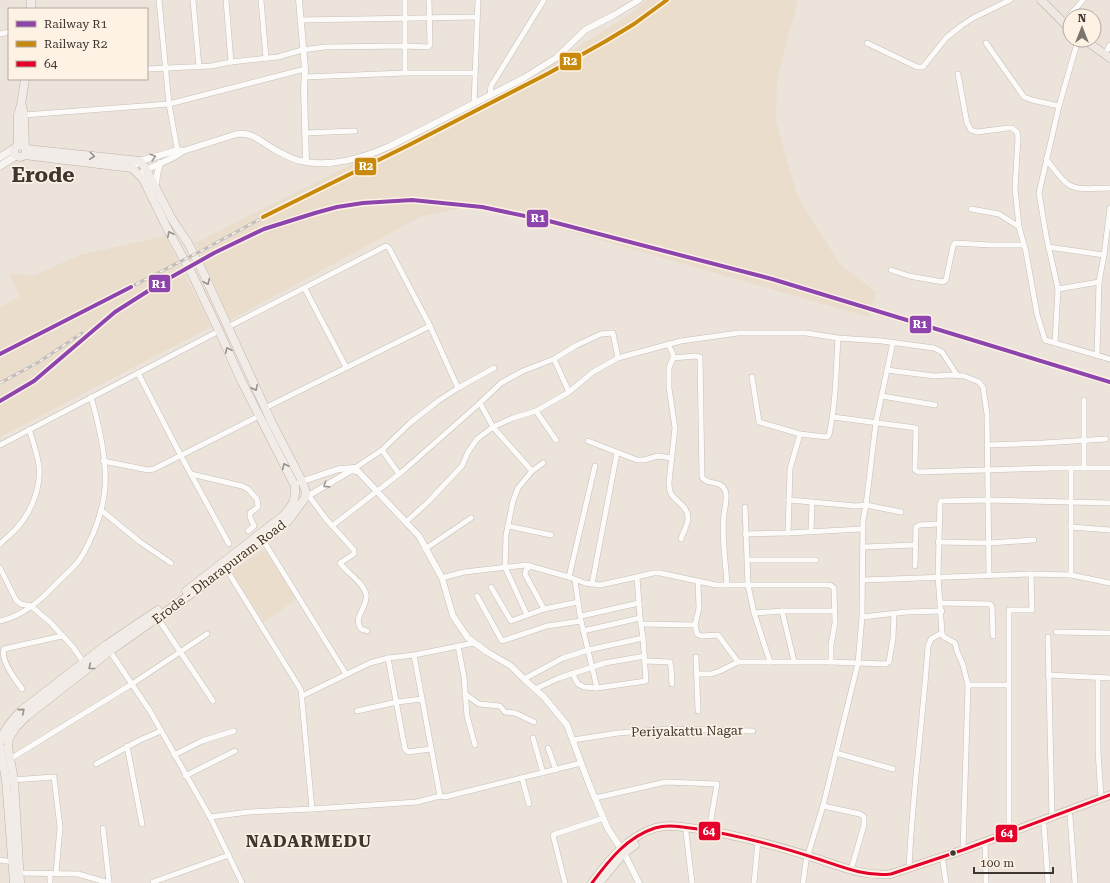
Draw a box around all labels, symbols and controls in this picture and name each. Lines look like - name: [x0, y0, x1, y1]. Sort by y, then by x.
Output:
- legend: [8, 8, 148, 80]
- north arrow: [1062, 8, 1102, 48]
- text: N: [1078, 12, 1087, 25]
- text: Railway R1: [44, 17, 108, 31]
- text: Railway R2: [44, 37, 108, 51]
- line badge: R2: [559, 52, 582, 71]
- text: R2: [563, 55, 577, 68]
- text: 64: [44, 57, 58, 71]
- one-way arrow: [89, 151, 96, 160]
- one-way arrow: [150, 153, 157, 162]
- line badge: R2: [354, 157, 377, 176]
- text: R2: [359, 160, 373, 173]
- district label: Erode: [11, 163, 75, 187]
- line badge: R1: [526, 209, 549, 228]
- text: R1: [531, 212, 545, 225]
- one-way arrow: [167, 230, 175, 238]
- line badge: R1: [148, 274, 171, 293]
- one-way arrow: [202, 277, 210, 285]
- text: R1: [152, 278, 166, 291]
- line badge: R1: [909, 315, 932, 334]
- text: R1: [913, 318, 927, 331]
- one-way arrow: [225, 346, 233, 354]
- one-way arrow: [250, 383, 258, 391]
- one-way arrow: [282, 463, 290, 471]
- one-way arrow: [324, 480, 331, 487]
- street label: Erode - Dharapuram Road: [149, 517, 289, 627]
- one-way arrow: [89, 662, 96, 669]
- one-way arrow: [17, 709, 25, 716]
- street label: Periyakattu Nagar: [631, 723, 744, 739]
- line badge: 64: [698, 821, 721, 841]
- line badge: 64: [995, 824, 1018, 843]
- text: 64: [703, 825, 716, 838]
- text: 64: [1001, 827, 1014, 840]
- district label: NADARMEDU: [246, 831, 372, 851]
- unlabelled marker: [948, 848, 958, 858]
- scale bar: [974, 849, 1053, 875]
- text: 100 m: [980, 856, 1014, 870]

